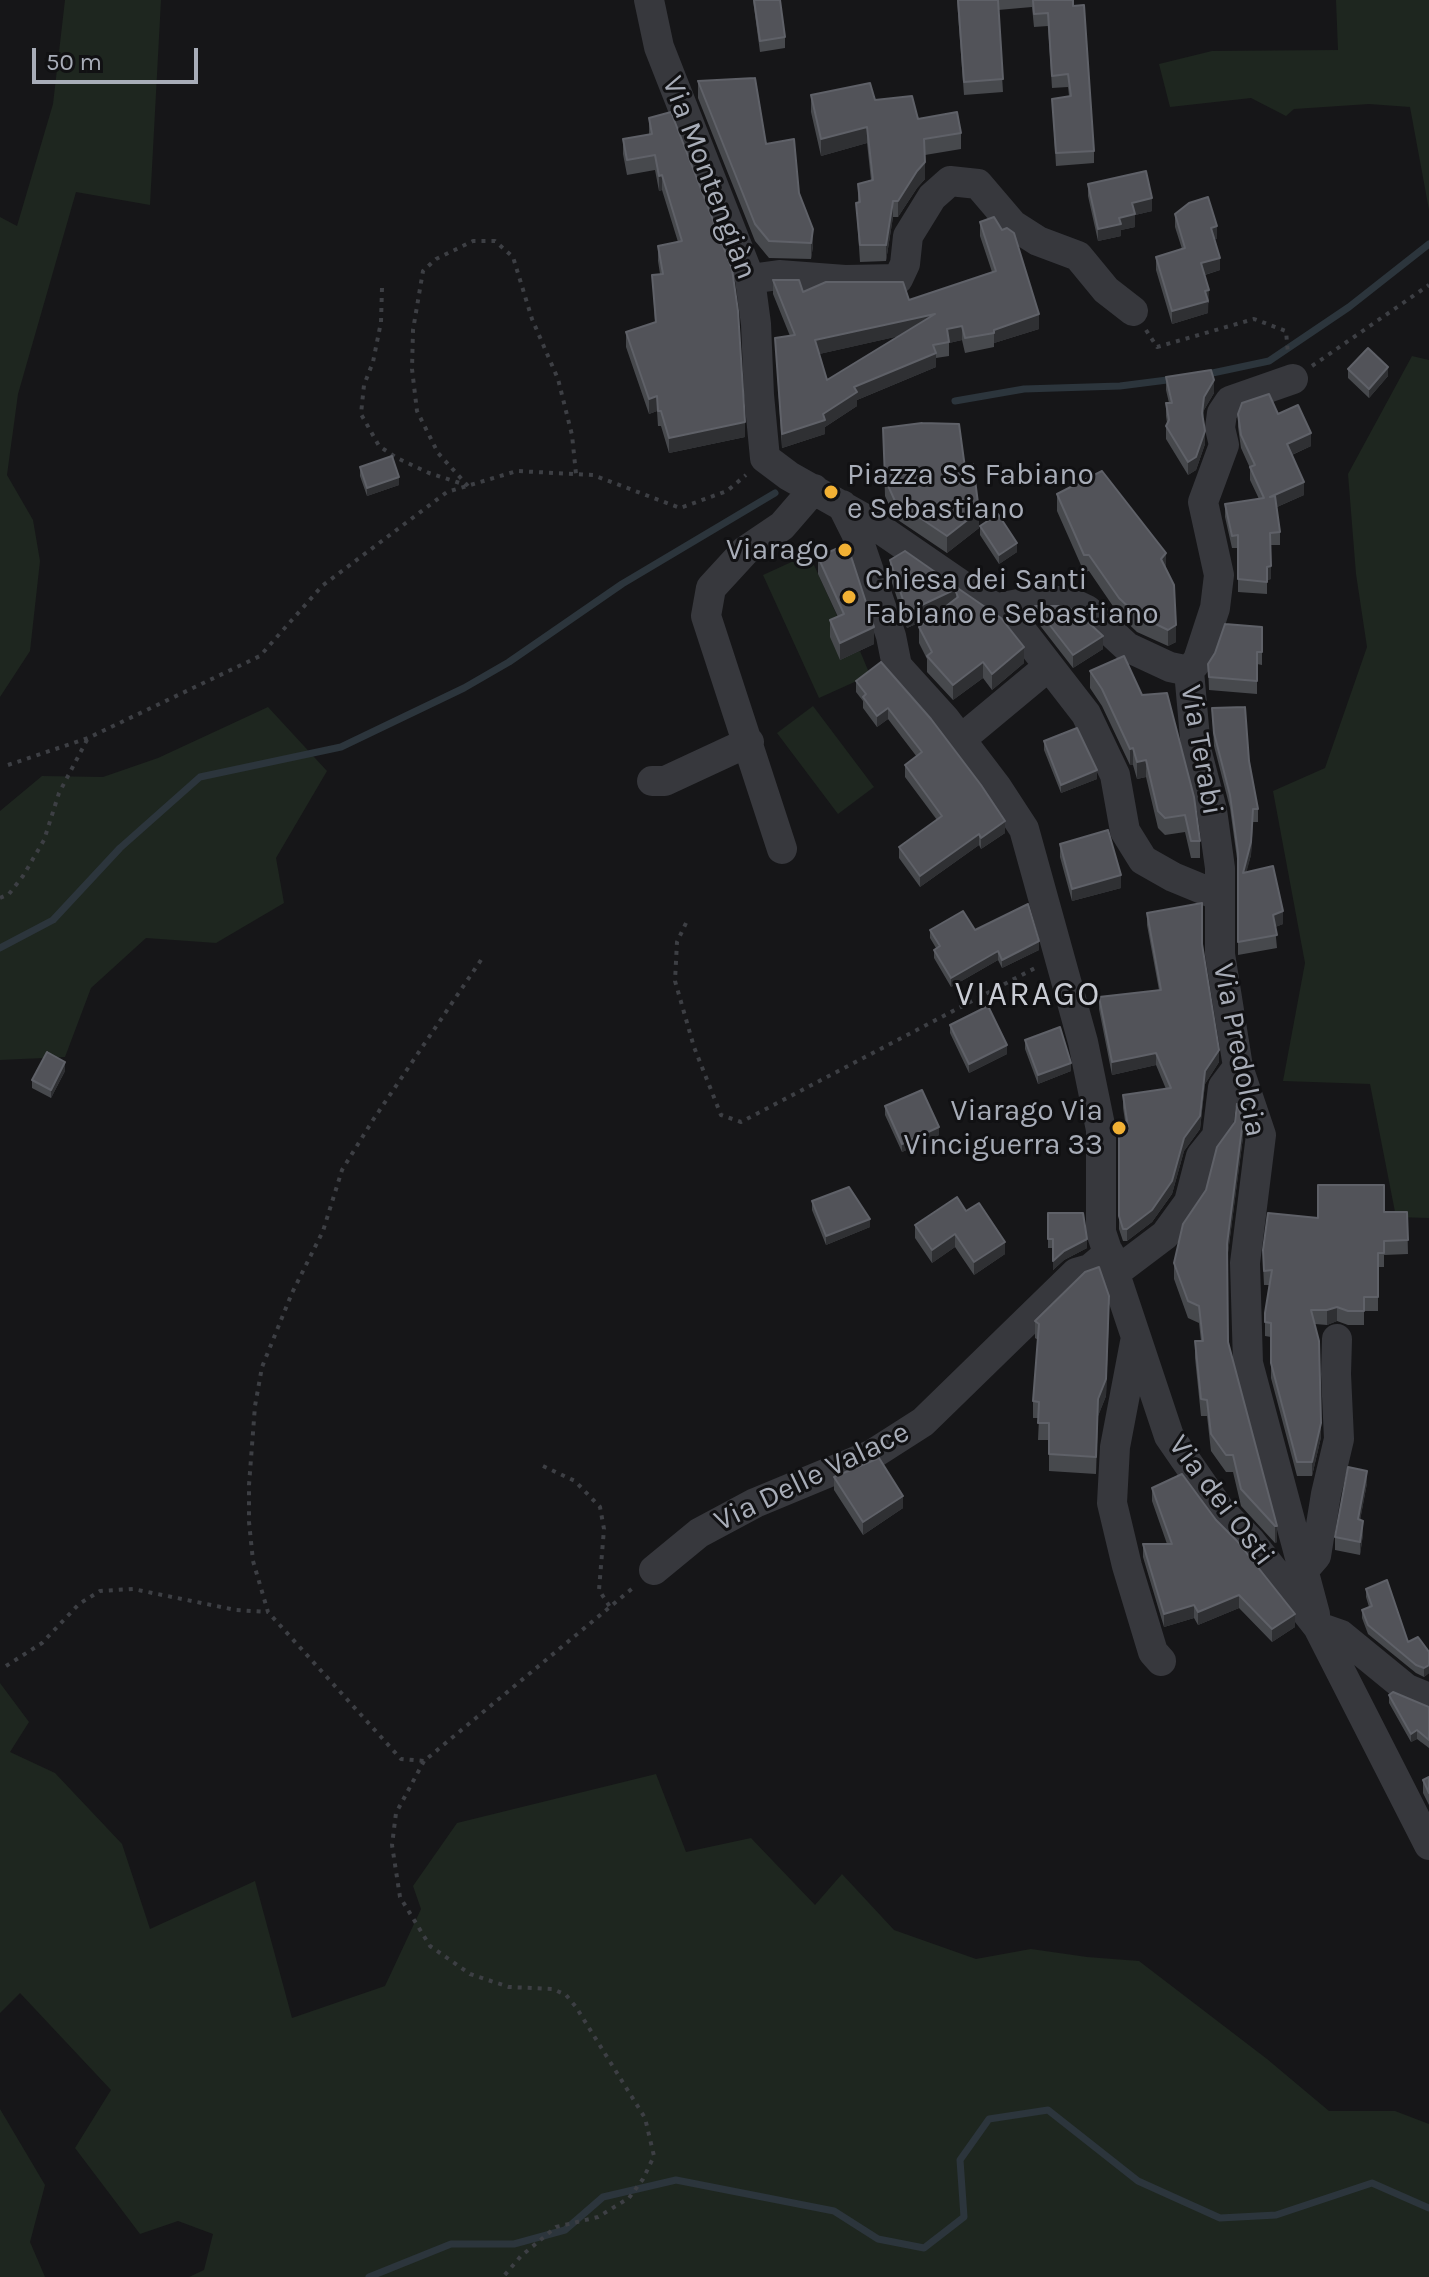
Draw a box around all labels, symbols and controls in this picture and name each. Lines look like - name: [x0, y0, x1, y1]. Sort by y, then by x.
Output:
- scale bar: [36, 32, 202, 82]
- text: 50 m: [46, 48, 102, 76]
- street label: Via Montengiàn: [654, 71, 764, 285]
- place label: Piazza SS Fabiano e Sebastiano: [847, 457, 1094, 528]
- marker: Piazza SS Fabiano e Sebastiano: [822, 483, 840, 501]
- place label: Viarago: [726, 532, 829, 568]
- marker: Viarago: [836, 541, 854, 559]
- place label: Chiesa dei Santi Fabiano e Sebastiano: [865, 562, 1159, 632]
- marker: Chiesa dei Santi Fabiano e Sebastiano: [840, 588, 858, 606]
- street label: Via Terabi: [1172, 682, 1230, 818]
- street label: Via Predolcia: [1205, 960, 1273, 1140]
- district label: VIARAGO: [955, 975, 1101, 1015]
- place label: Viarago Via Vinciguerra 33: [903, 1093, 1103, 1164]
- marker: Viarago Via Vinciguerra 33: [1110, 1119, 1128, 1137]
- street label: Via Delle Valace: [709, 1414, 915, 1540]
- street label: Via dei Osti: [1160, 1429, 1282, 1573]

